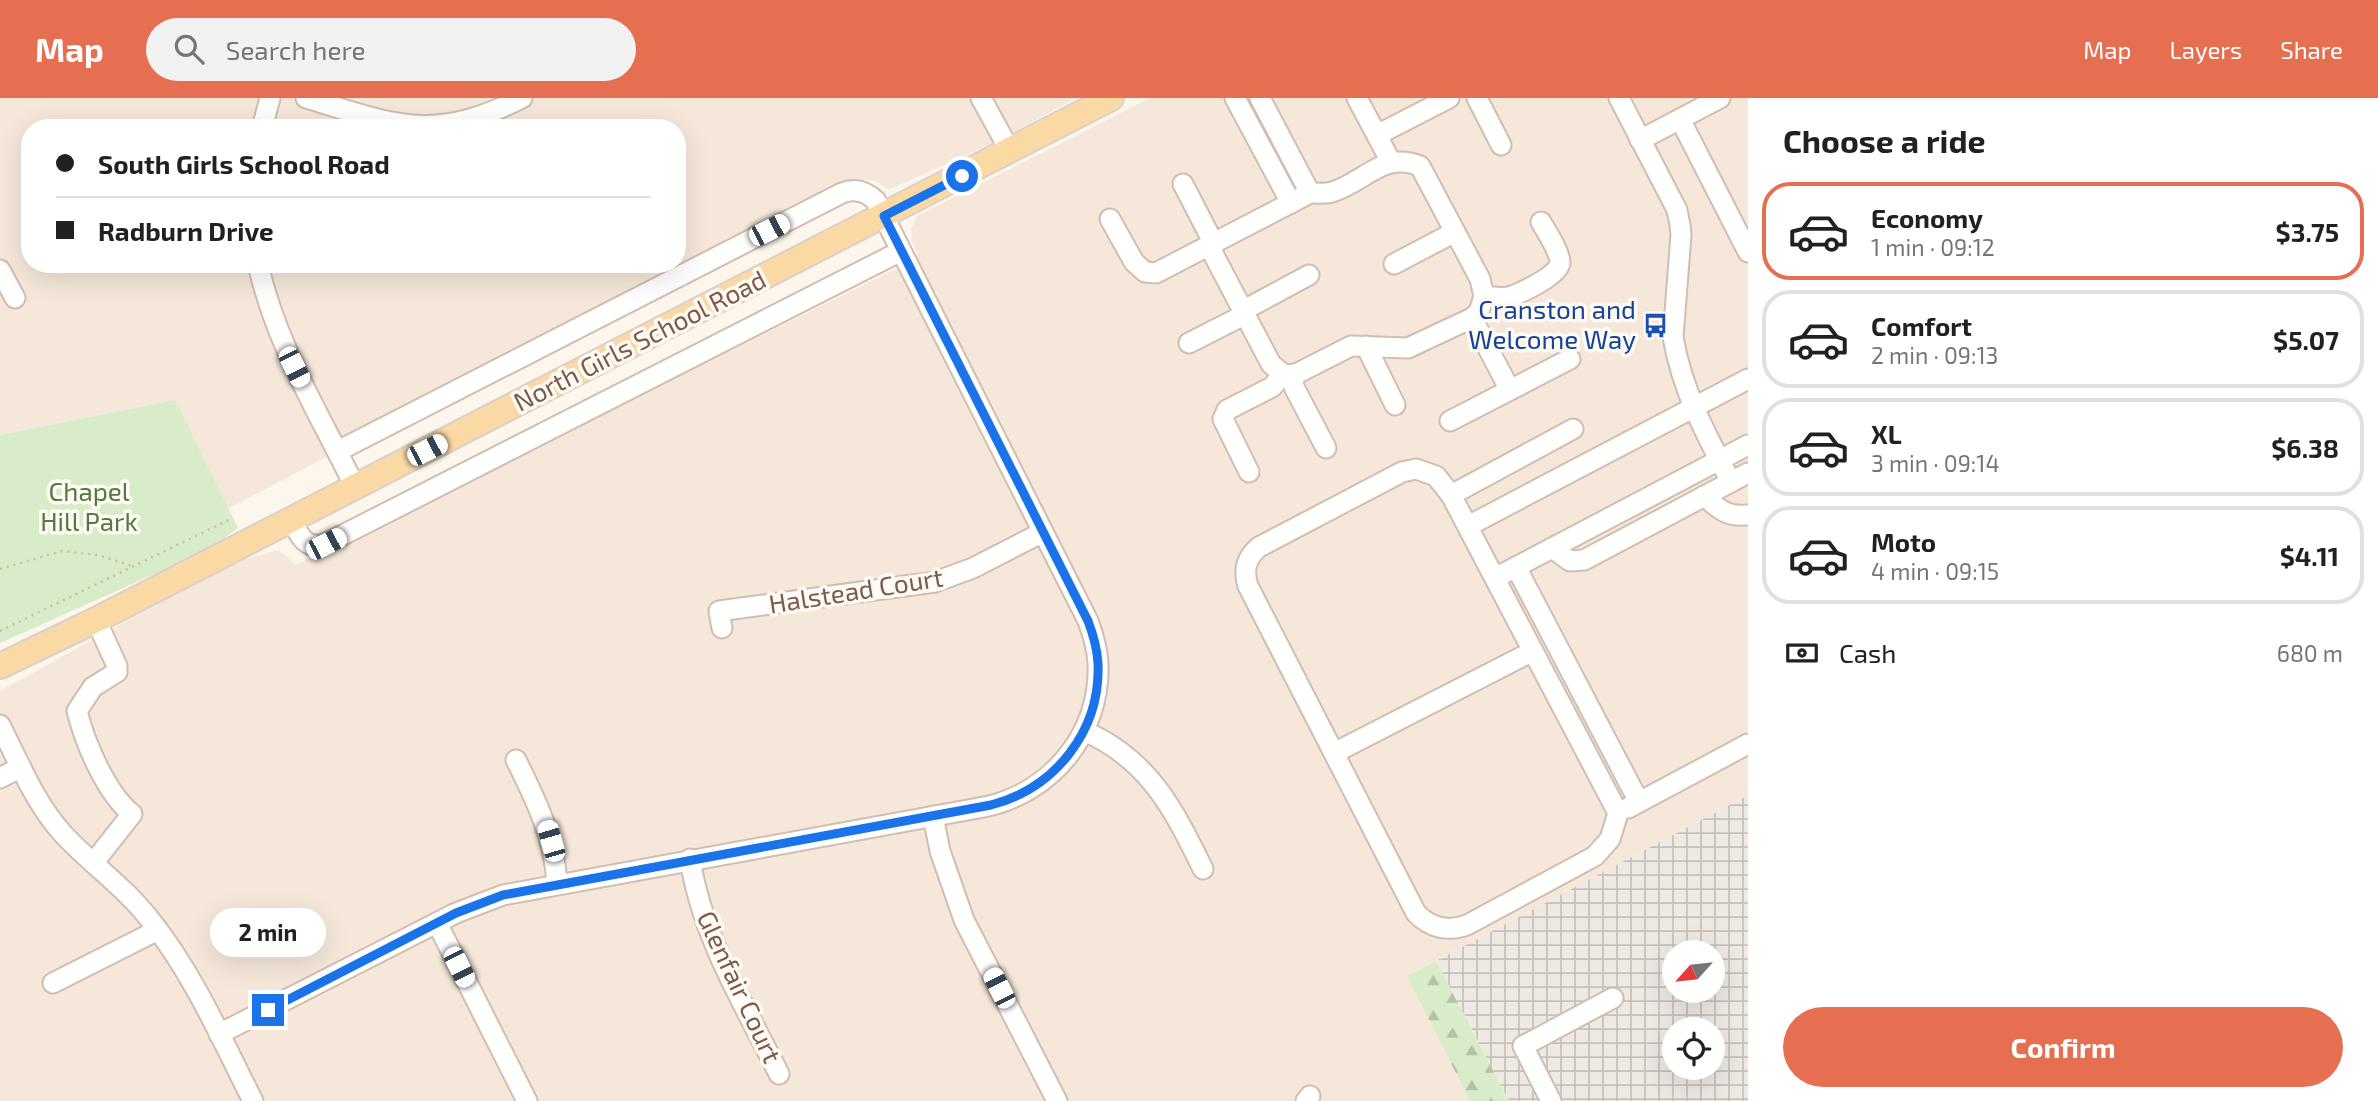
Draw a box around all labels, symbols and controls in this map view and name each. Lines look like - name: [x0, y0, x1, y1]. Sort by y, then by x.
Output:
- search box: [146, 18, 636, 81]
- text: Map: [35, 29, 104, 69]
- icon: search: [170, 30, 208, 68]
- text: Search here: [226, 34, 365, 65]
- text: Map: [2083, 35, 2131, 64]
- text: Layers: [2169, 35, 2242, 64]
- text: Share: [2280, 35, 2343, 64]
- text: Choose a ride: [1783, 121, 1986, 159]
- text: South Girls School Road: [98, 148, 390, 179]
- route start: [946, 160, 978, 192]
- icon: car: [1787, 200, 1850, 263]
- text: Economy: [1871, 202, 1983, 233]
- car: [746, 211, 793, 249]
- text: Radburn Drive: [98, 215, 274, 246]
- text: $3.75: [2276, 216, 2339, 247]
- text: 1 min · 09:12: [1871, 233, 1995, 261]
- street label: North Girls School Road: [508, 263, 771, 417]
- place label: Cranston and Welcome Way: [1468, 293, 1636, 354]
- icon: car: [1787, 308, 1850, 371]
- text: Comfort: [1871, 310, 1972, 341]
- bus stop icon: Cranston and Welcome Way: [1642, 311, 1670, 339]
- text: $5.07: [2273, 324, 2339, 355]
- text: 2 min · 09:13: [1871, 341, 1998, 369]
- car: [276, 344, 313, 390]
- icon: car: [1787, 416, 1850, 479]
- text: XL: [1871, 418, 1902, 449]
- car: [404, 431, 451, 469]
- text: $6.38: [2271, 432, 2339, 463]
- text: 3 min · 09:14: [1871, 449, 2000, 477]
- park label: Chapel Hill Park: [40, 475, 138, 536]
- icon: car: [1787, 524, 1850, 587]
- car: [303, 525, 350, 563]
- text: Moto: [1871, 526, 1936, 557]
- text: $4.11: [2280, 540, 2339, 571]
- text: 4 min · 09:15: [1871, 557, 1999, 585]
- street label: Halstead Court: [766, 560, 945, 619]
- icon: cash: [1783, 634, 1821, 672]
- text: Cash: [1839, 637, 1896, 668]
- text: 680 m: [2277, 639, 2343, 667]
- car: [536, 818, 567, 864]
- street label: Glenfair Court: [692, 905, 789, 1067]
- callout: 2 min: [210, 908, 326, 958]
- text: 2 min: [239, 918, 297, 946]
- north arrow: [1662, 940, 1726, 1003]
- map controls: [1662, 940, 1725, 1080]
- car: [441, 944, 478, 990]
- car: [981, 965, 1018, 1011]
- route end: [252, 994, 284, 1026]
- button: Confirm: [1783, 1007, 2343, 1087]
- button: locate: [1662, 1017, 1725, 1080]

